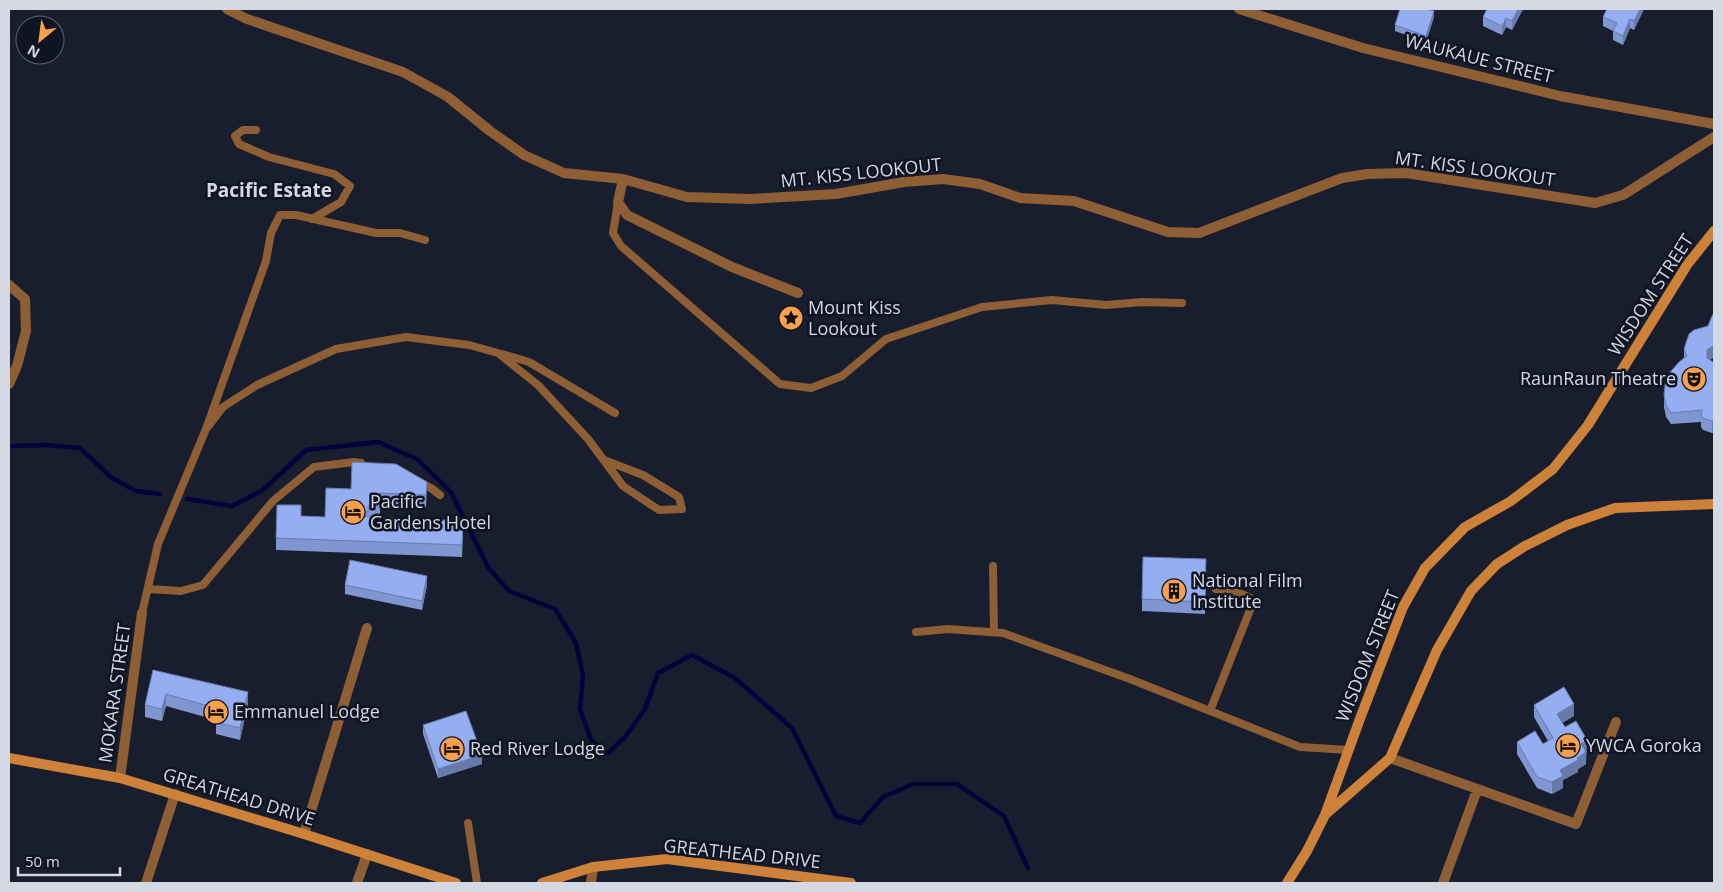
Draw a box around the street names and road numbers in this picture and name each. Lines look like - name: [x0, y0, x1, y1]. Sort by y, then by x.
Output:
- street label: WAUKAUE STREET: [1403, 28, 1556, 88]
- street label: MT. KISS LOOKOUT: [1394, 145, 1557, 191]
- street label: MT. KISS LOOKOUT: [779, 152, 943, 192]
- street label: WISDOM STREET: [1602, 229, 1698, 360]
- street label: WISDOM STREET: [1330, 586, 1404, 725]
- street label: MOKARA STREET: [92, 622, 136, 764]
- street label: GREATHEAD DRIVE: [160, 761, 318, 831]
- street label: GREATHEAD DRIVE: [662, 833, 822, 873]

